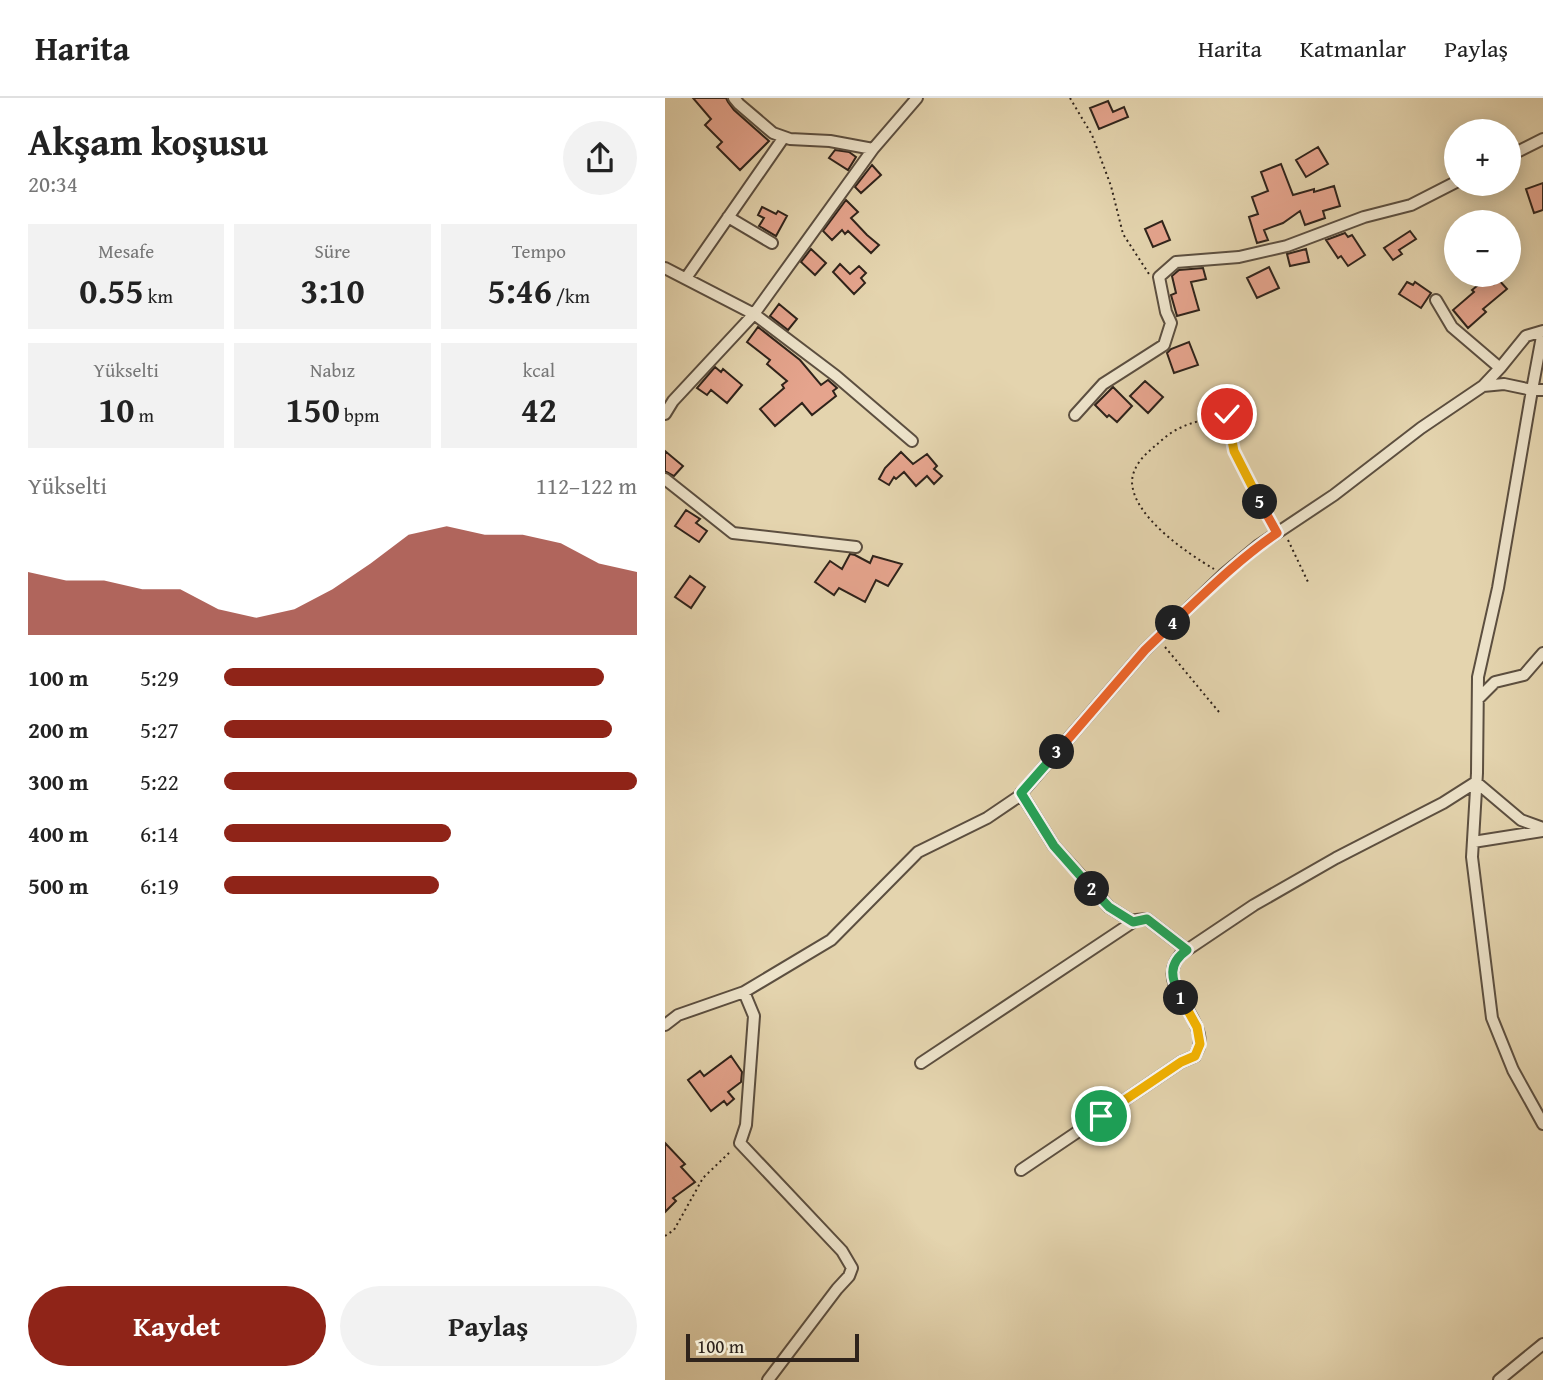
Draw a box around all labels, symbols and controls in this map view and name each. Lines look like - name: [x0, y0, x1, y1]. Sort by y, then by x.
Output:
- text: Harita: [35, 24, 130, 72]
- text: Harita: [1198, 31, 1262, 66]
- text: Katmanlar: [1300, 31, 1406, 66]
- text: Paylaş: [1444, 31, 1508, 66]
- text: Akşam koşusu: [28, 113, 268, 169]
- map controls: [1444, 119, 1521, 287]
- button: +: [1444, 119, 1521, 196]
- button: share: [563, 121, 637, 195]
- text: 20:34: [28, 167, 78, 200]
- button: −: [1444, 210, 1521, 287]
- text: Mesafe: [98, 237, 154, 265]
- text: Süre: [314, 237, 351, 265]
- text: Tempo: [512, 237, 566, 265]
- text: 0.55: [79, 265, 144, 316]
- text: 3:10: [300, 265, 365, 316]
- text: 5:46: [488, 265, 552, 316]
- text: km: [144, 282, 173, 310]
- text: /km: [552, 282, 590, 310]
- text: Yükselti: [94, 356, 159, 384]
- text: Nabız: [310, 356, 355, 384]
- text: kcal: [523, 356, 555, 384]
- text: 10: [98, 384, 134, 435]
- text: 150: [285, 384, 340, 435]
- text: 42: [521, 384, 557, 435]
- pin: [1197, 384, 1257, 444]
- icon: check: [1208, 395, 1246, 433]
- text: m: [134, 401, 154, 429]
- text: bpm: [340, 401, 380, 429]
- text: Yükselti: [28, 469, 107, 502]
- text: 112–122 m: [536, 469, 637, 502]
- pin: 5: [1243, 484, 1277, 520]
- text: 5: [1255, 487, 1264, 515]
- pin: 4: [1155, 606, 1191, 640]
- text: 4: [1168, 608, 1177, 636]
- text: 100 m: [28, 661, 89, 694]
- text: 5:29: [140, 661, 179, 694]
- text: 200 m: [28, 713, 89, 746]
- text: 5:27: [140, 713, 179, 746]
- pin: 3: [1039, 734, 1075, 770]
- text: 3: [1052, 737, 1061, 765]
- text: 300 m: [28, 765, 89, 798]
- text: 5:22: [140, 765, 179, 798]
- text: 400 m: [28, 817, 89, 850]
- text: 6:14: [140, 817, 179, 850]
- text: 500 m: [28, 869, 89, 902]
- text: 6:19: [140, 869, 179, 902]
- pin: 2: [1075, 872, 1109, 906]
- text: 2: [1087, 874, 1096, 902]
- pin: 1: [1163, 981, 1199, 1016]
- text: 1: [1176, 983, 1185, 1011]
- pin: [1071, 1086, 1131, 1146]
- icon: arrive: [1082, 1097, 1120, 1135]
- button: Kaydet: [28, 1286, 326, 1366]
- button: Paylaş: [340, 1286, 637, 1366]
- scale bar: [686, 1331, 859, 1363]
- text: 100 m: [697, 1332, 744, 1360]

